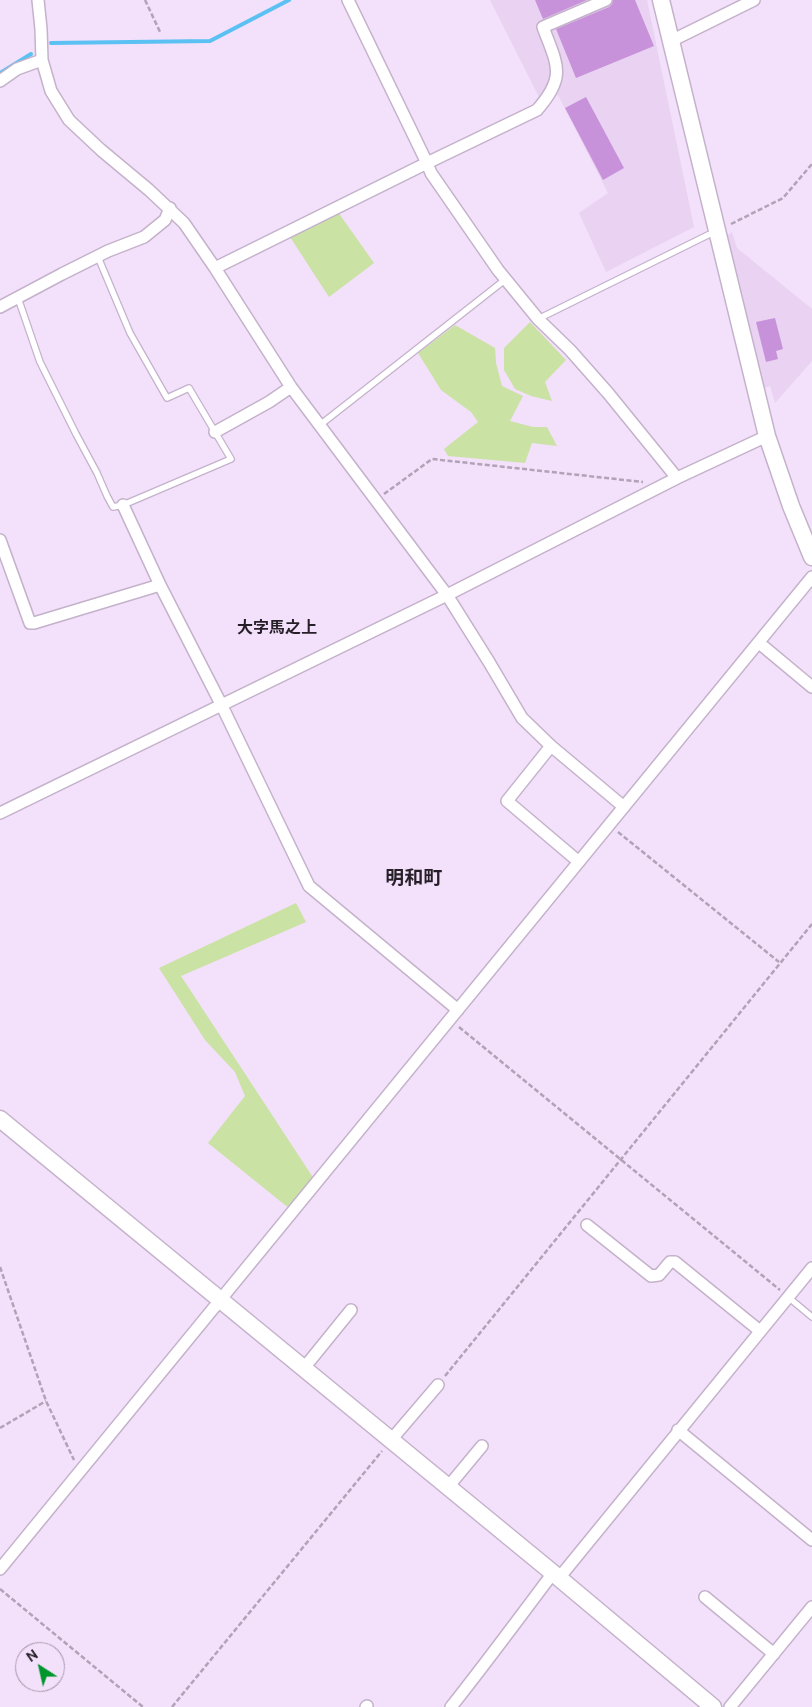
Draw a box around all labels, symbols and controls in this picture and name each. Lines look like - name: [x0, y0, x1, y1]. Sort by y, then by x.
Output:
- district label: 大字馬之上: [237, 618, 317, 638]
- district label: 明和町: [386, 867, 442, 889]
- north arrow: [15, 1642, 65, 1692]
- text: N: [23, 1646, 41, 1665]

